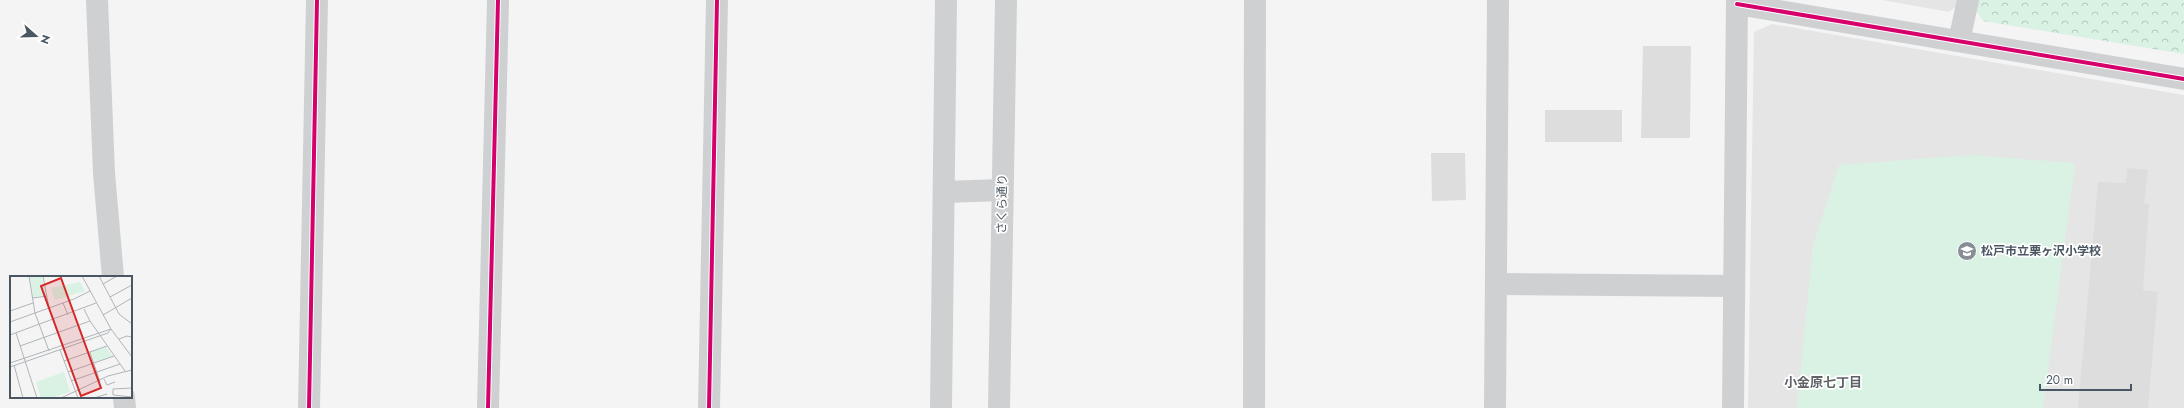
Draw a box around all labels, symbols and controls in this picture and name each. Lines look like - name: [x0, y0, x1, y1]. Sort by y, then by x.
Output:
- north arrow: [16, 16, 56, 56]
- text: N: [36, 33, 54, 46]
- street label: さくら通り: [992, 174, 1012, 234]
- school or university icon: 松戸市立栗ヶ沢小学校: [1956, 240, 1978, 262]
- place label: 松戸市立栗ヶ沢小学校: [1981, 242, 2101, 260]
- inset map: [10, 276, 132, 398]
- scale bar: [2040, 366, 2131, 392]
- text: 20 m: [2046, 371, 2073, 389]
- district label: 小金原七丁目: [1784, 373, 1862, 392]

